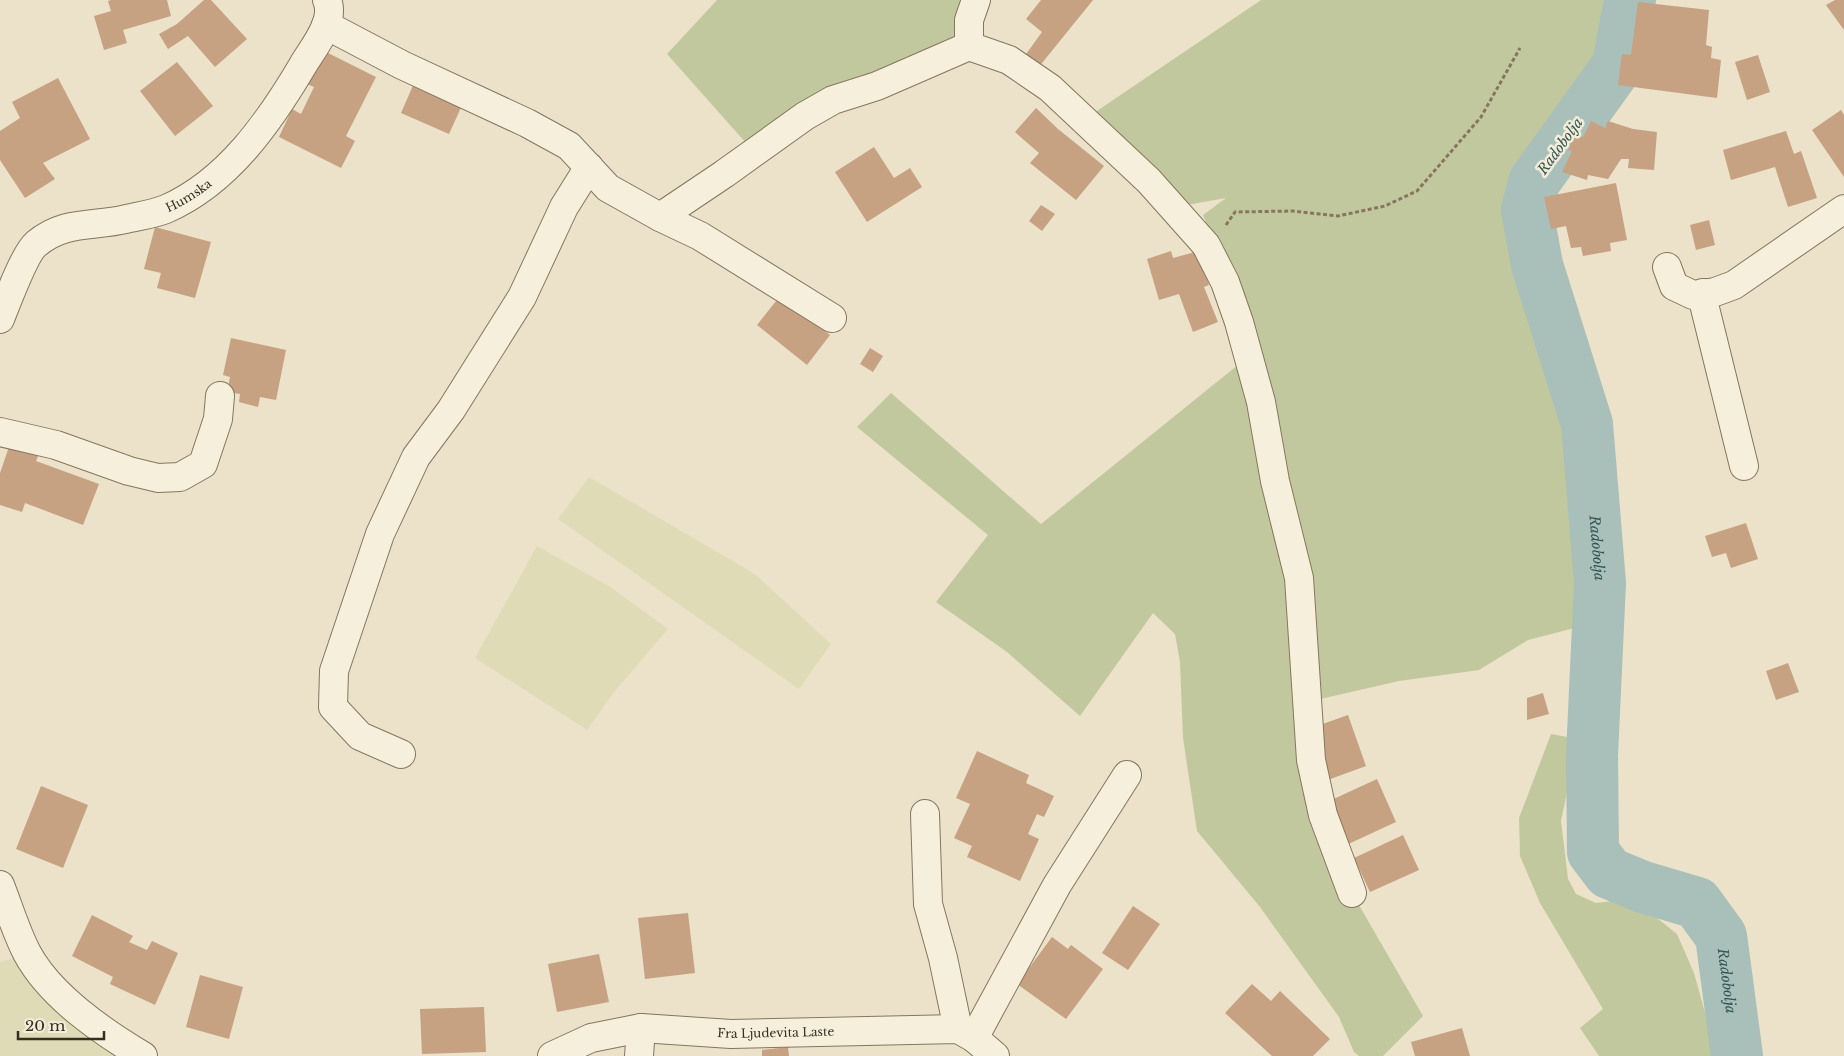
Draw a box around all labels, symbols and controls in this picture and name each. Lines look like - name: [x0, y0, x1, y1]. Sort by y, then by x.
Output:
- water label: Radobolja: [1533, 114, 1587, 179]
- street label: Humska: [163, 175, 215, 215]
- water label: Radobolja: [1585, 514, 1609, 582]
- water label: Radobolja: [1714, 946, 1740, 1015]
- scale bar: [18, 1008, 104, 1040]
- text: 20 m: [25, 1016, 65, 1035]
- street label: Fra Ljudevita Laste: [717, 1024, 835, 1041]

